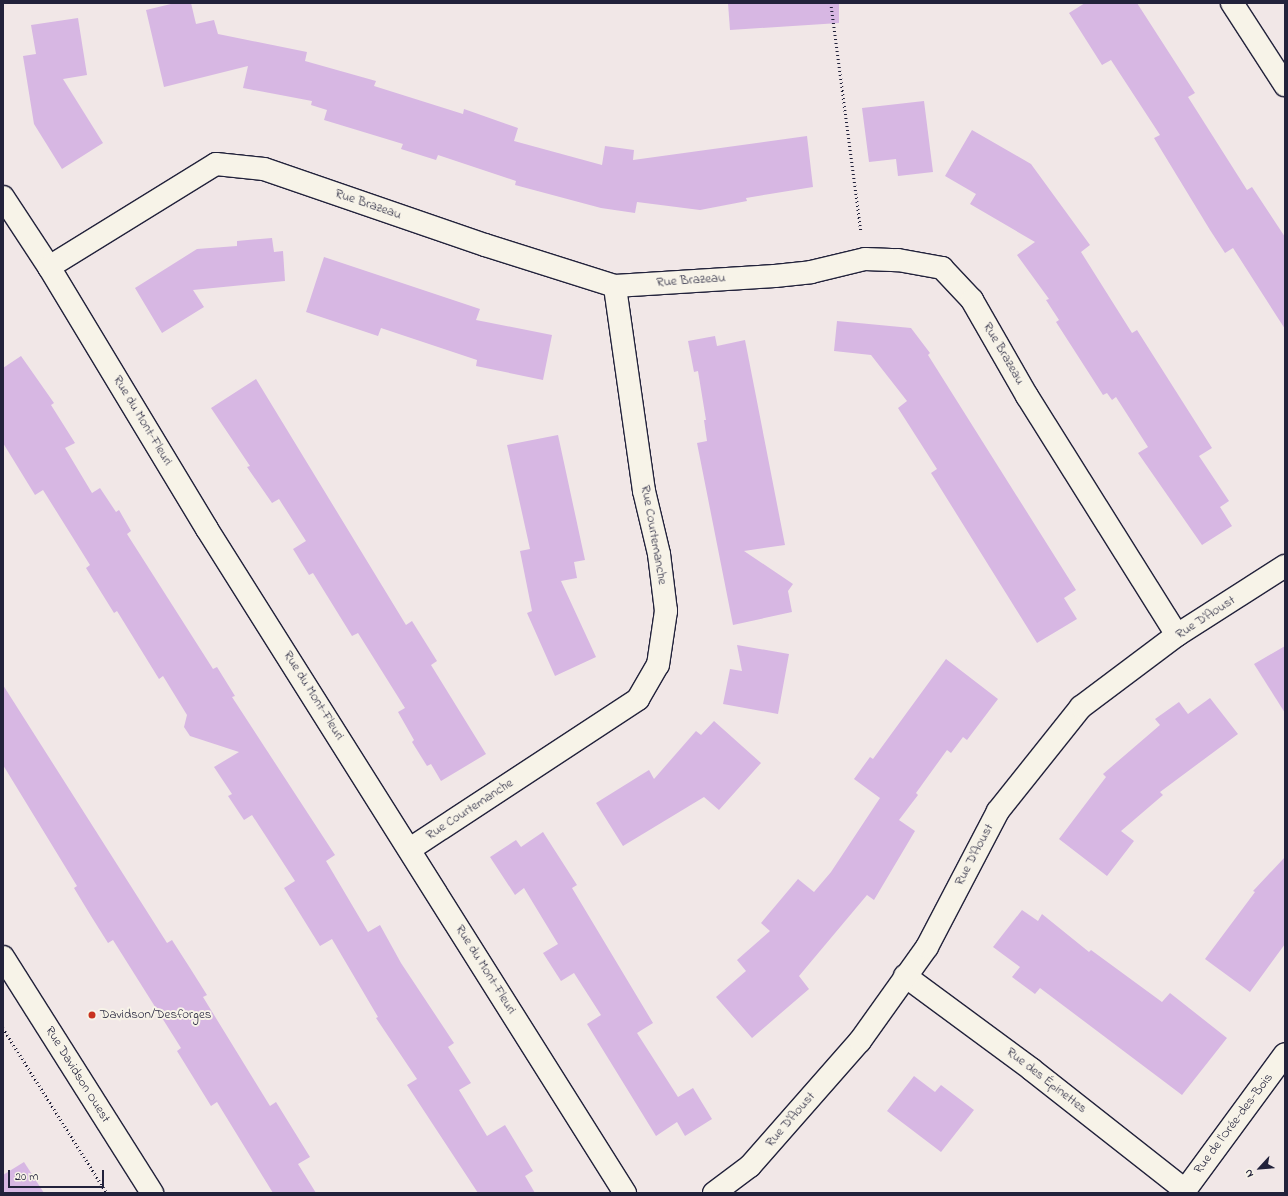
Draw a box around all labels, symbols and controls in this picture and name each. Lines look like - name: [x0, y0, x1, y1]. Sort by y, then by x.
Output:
- street label: Rue Brazeau: [333, 186, 403, 224]
- street label: Rue Brazeau: [656, 271, 726, 291]
- street label: Rue Brazeau: [979, 320, 1027, 388]
- street label: Rue du Mont-Fleuri: [109, 373, 175, 469]
- street label: Rue Courtemanche: [637, 484, 669, 586]
- street label: Rue D'Aoust: [1173, 593, 1239, 643]
- street label: Rue du Mont-Fleuri: [279, 649, 347, 743]
- street label: Rue Courtemanche: [424, 776, 516, 844]
- street label: Rue D'Aoust: [952, 821, 998, 889]
- street label: Rue du Mont-Fleuri: [451, 923, 519, 1017]
- place label: Davidson/Desforges: [100, 1007, 211, 1023]
- marker: Davidson/Desforges: [87, 1010, 97, 1020]
- street label: Rue Davidson Ouest: [41, 1024, 113, 1126]
- street label: Rue des Épinettes: [1003, 1045, 1089, 1117]
- street label: Rue de l'Orée-des-Bois: [1191, 1071, 1277, 1177]
- street label: Rue D'Aoust: [763, 1089, 819, 1151]
- north arrow: [1240, 1148, 1280, 1188]
- scale bar: [10, 1162, 106, 1188]
- text: N: [1240, 1166, 1258, 1180]
- text: 20 m: [15, 1168, 38, 1186]

